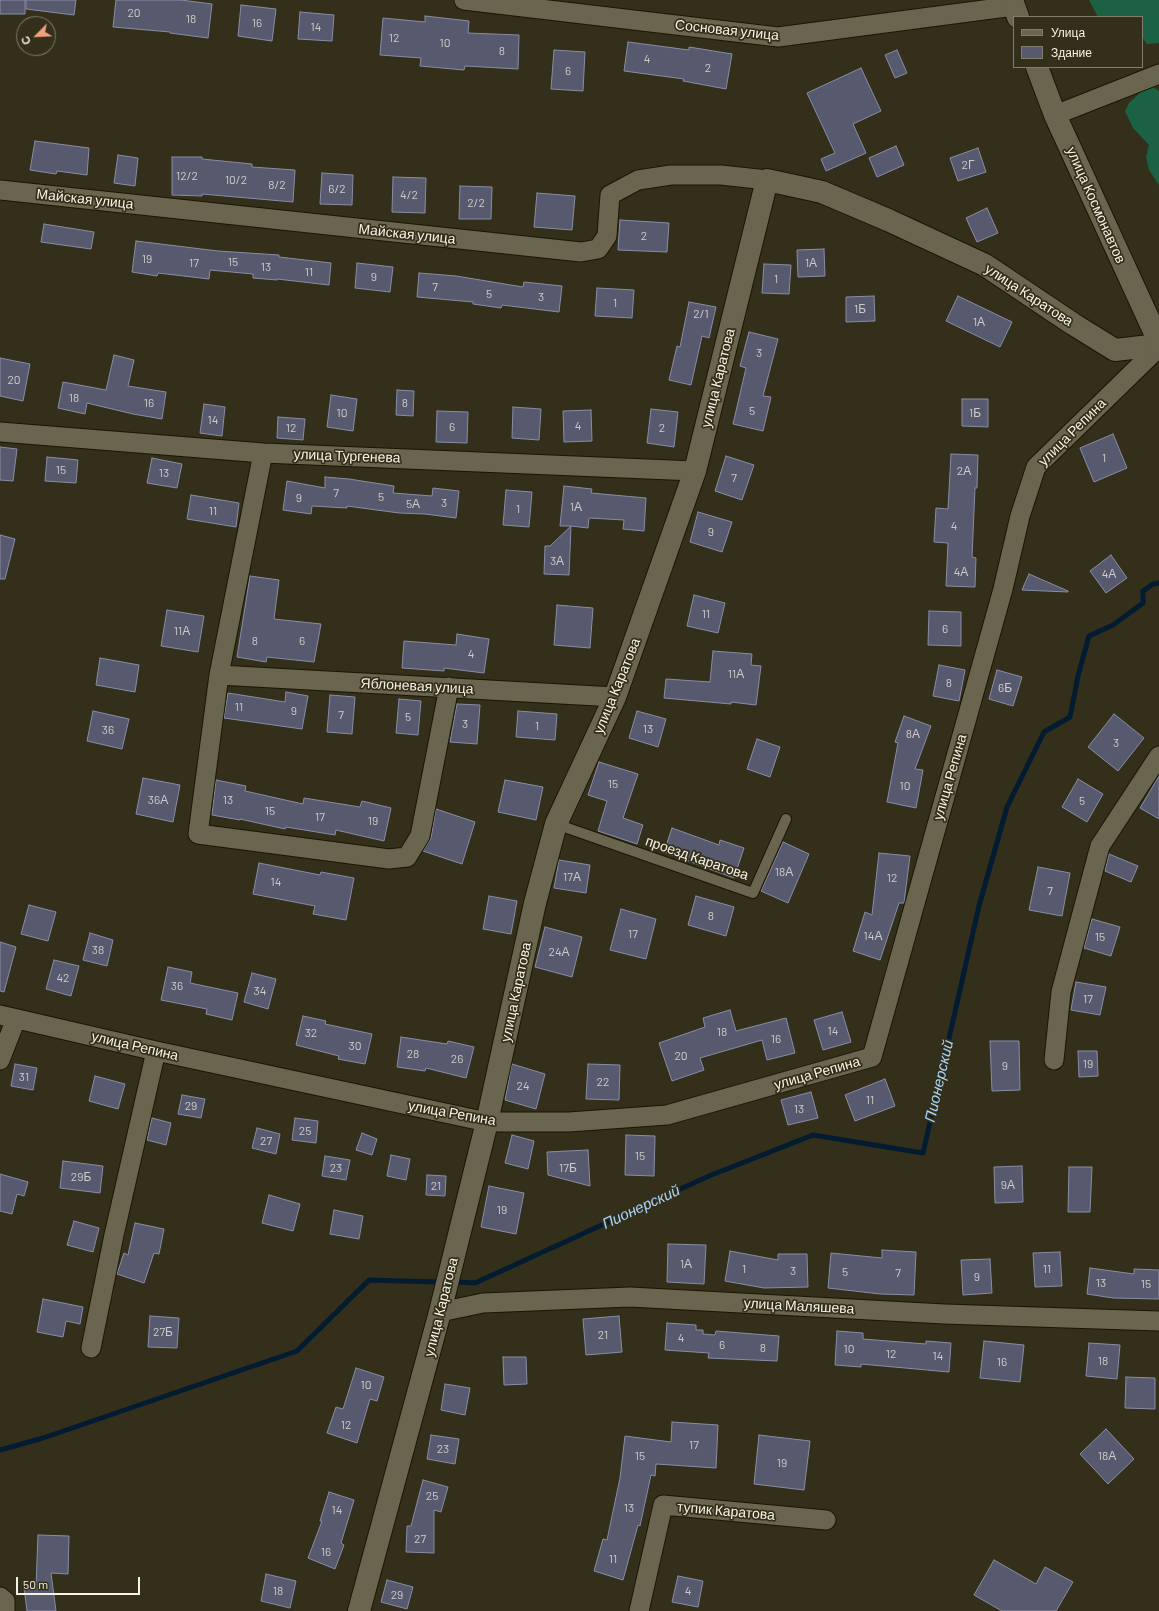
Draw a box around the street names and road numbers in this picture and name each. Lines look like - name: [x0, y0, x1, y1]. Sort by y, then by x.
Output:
- street label: Сосновая улица: [674, 16, 780, 44]
- street label: улица Космонавтов: [1063, 144, 1129, 266]
- street label: Майская улица: [36, 186, 134, 212]
- street label: Майская улица: [358, 221, 456, 247]
- street label: улица Каратова: [982, 260, 1076, 330]
- street label: улица Каратова: [698, 327, 738, 429]
- street label: улица Репина: [1035, 395, 1109, 469]
- street label: улица Тургенева: [293, 446, 401, 466]
- street label: улица Каратова: [590, 636, 644, 736]
- street label: Яблоневая улица: [360, 675, 474, 697]
- street label: улица Репина: [930, 732, 970, 822]
- street label: проезд Каратова: [643, 832, 751, 884]
- street label: улица Каратова: [497, 941, 535, 1043]
- street label: улица Репина: [90, 1028, 180, 1064]
- street label: улица Репина: [772, 1053, 862, 1093]
- street label: улица Репина: [407, 1097, 497, 1129]
- street label: улица Каратова: [421, 1256, 461, 1358]
- street label: улица Маляшева: [743, 1295, 855, 1317]
- street label: тупик Каратова: [676, 1498, 776, 1524]

